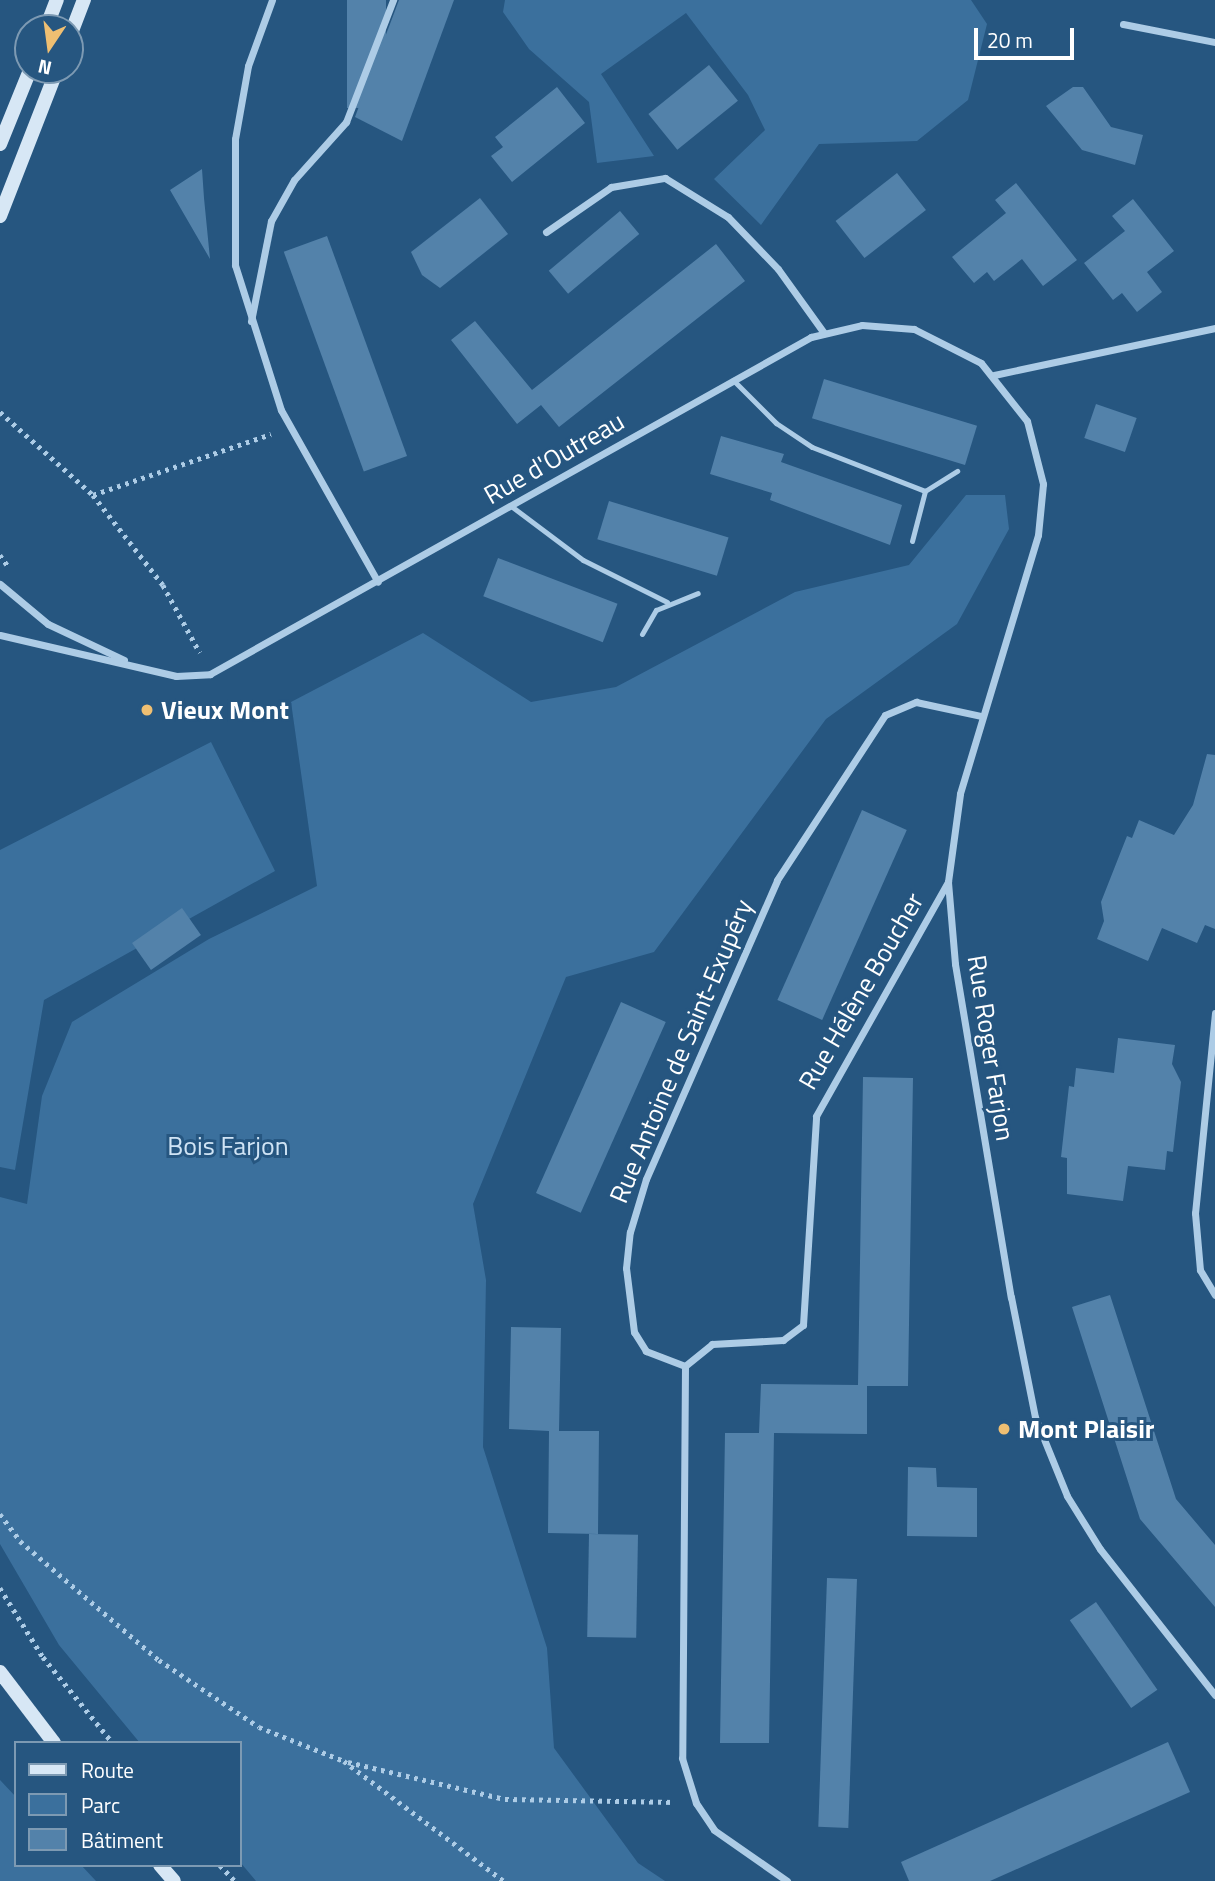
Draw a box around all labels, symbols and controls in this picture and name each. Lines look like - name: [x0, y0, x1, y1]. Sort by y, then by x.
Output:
- north arrow: [14, 14, 84, 84]
- scale bar: [977, 14, 1077, 58]
- text: 20 m: [987, 24, 1033, 56]
- text: N: [35, 52, 54, 84]
- street label: Rue d'Outreau: [478, 405, 630, 511]
- place label: Vieux Mont: [161, 694, 289, 726]
- marker: Vieux Mont: [139, 702, 155, 718]
- street label: Rue Hélène Boucher: [792, 887, 930, 1095]
- street label: Rue Antoine de Saint-Exupéry: [603, 894, 759, 1208]
- street label: Rue Roger Farjon: [961, 953, 1021, 1143]
- park label: Bois Farjon: [167, 1130, 289, 1162]
- place label: Mont Plaisir: [1018, 1413, 1155, 1445]
- marker: Mont Plaisir: [996, 1421, 1012, 1437]
- legend: [14, 1741, 242, 1867]
- text: Route: [81, 1754, 134, 1786]
- text: Parc: [81, 1789, 120, 1821]
- text: Bâtiment: [81, 1824, 163, 1856]

